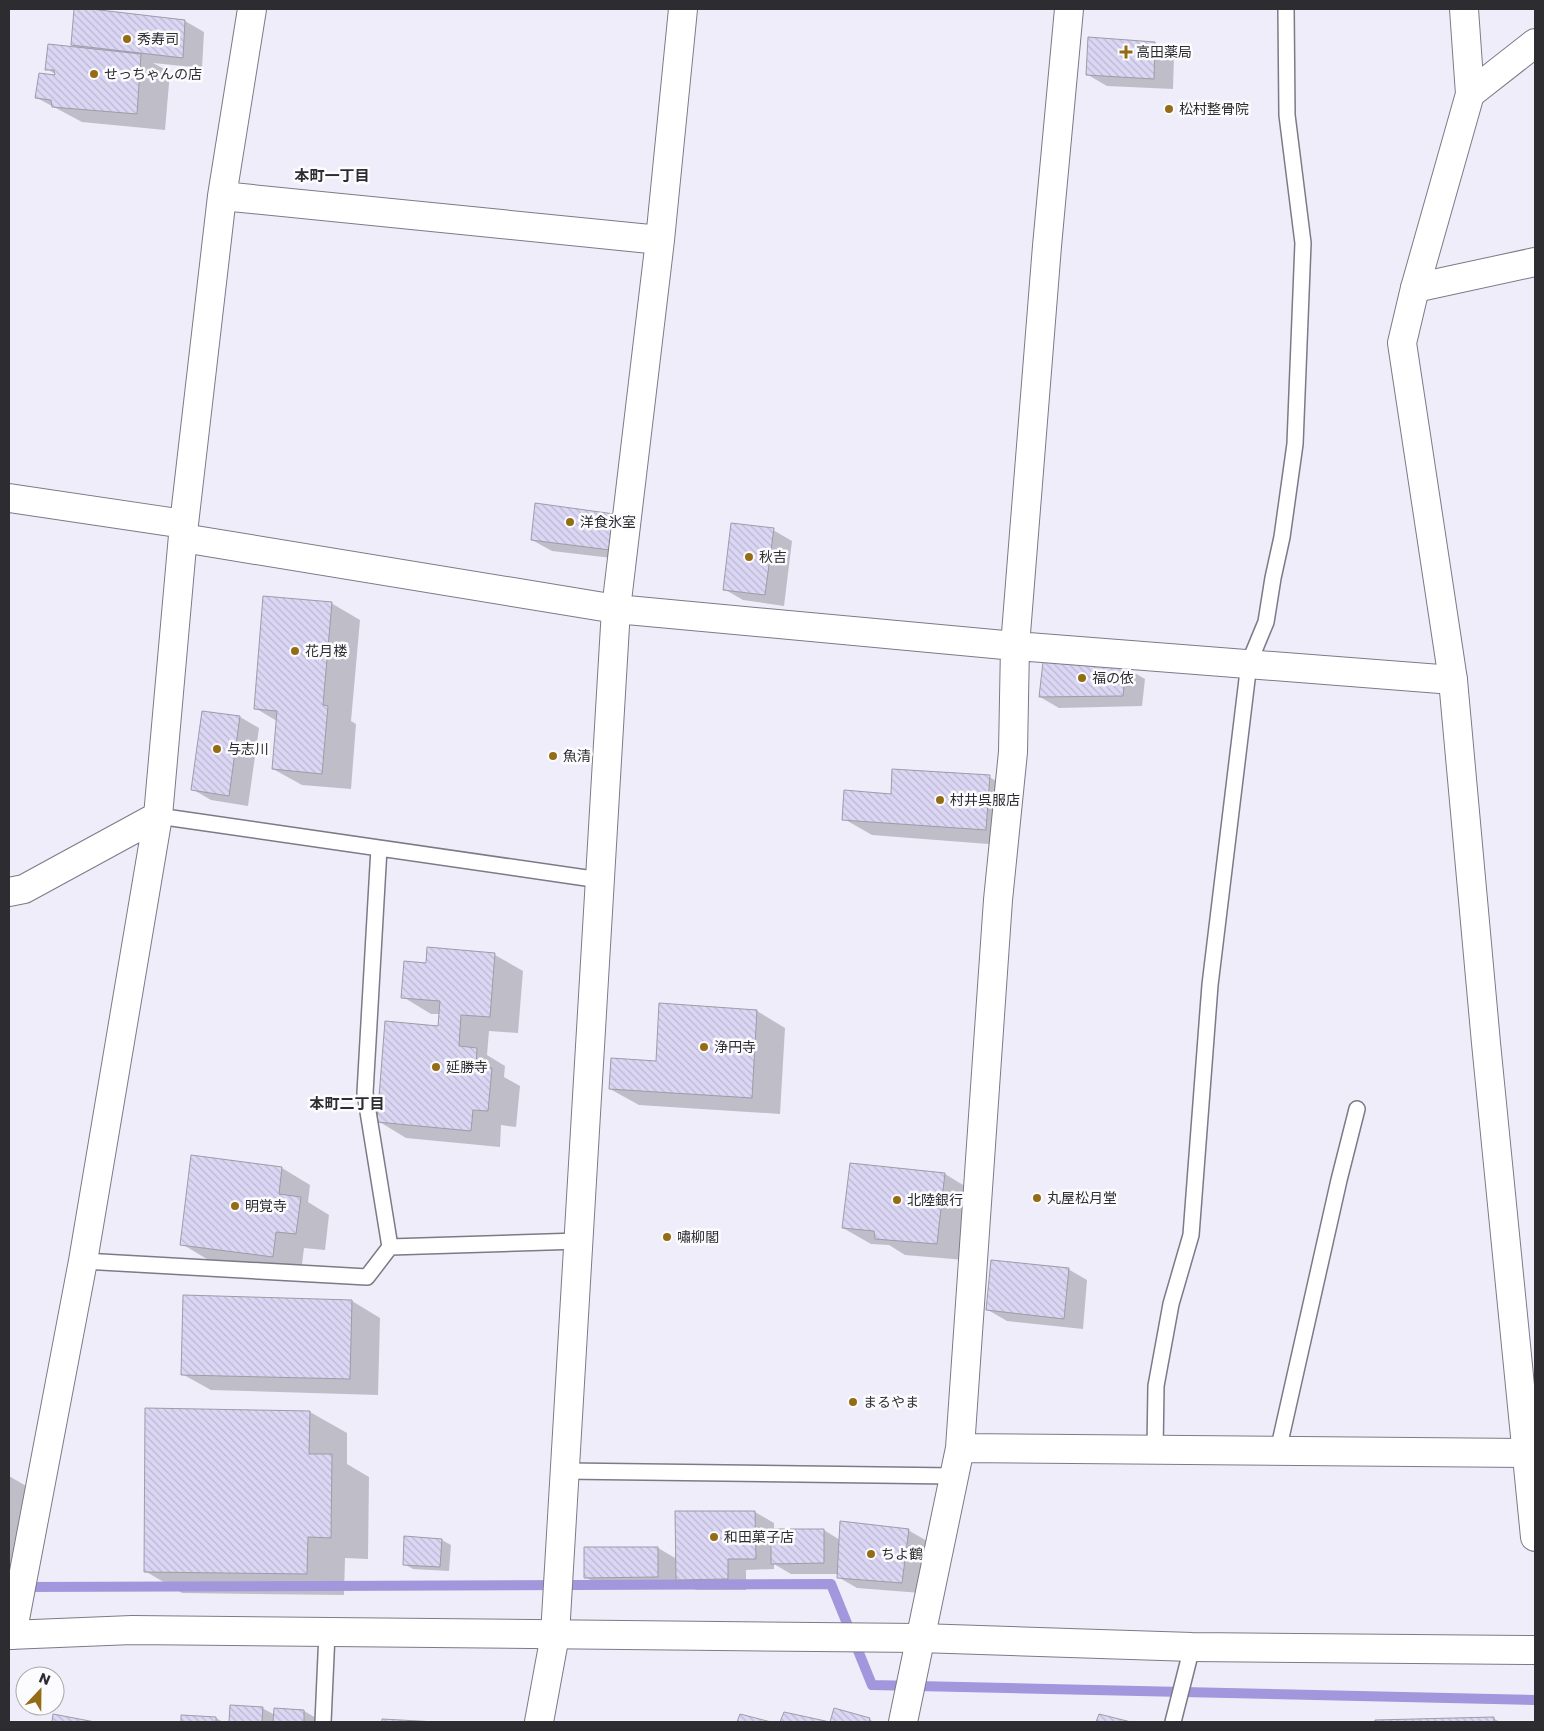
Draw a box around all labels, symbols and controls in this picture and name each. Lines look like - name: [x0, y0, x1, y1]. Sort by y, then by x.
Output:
- place label: 秀寿司: [137, 29, 179, 49]
- marker: 秀寿司: [121, 33, 133, 45]
- place label: 高田薬局: [1136, 42, 1192, 62]
- marker: 高田薬局: [1120, 46, 1132, 58]
- place label: せっちゃんの店: [104, 64, 202, 84]
- marker: せっちゃんの店: [88, 68, 100, 80]
- place label: 松村整骨院: [1179, 99, 1249, 119]
- marker: 松村整骨院: [1163, 103, 1175, 115]
- district label: 本町一丁目: [294, 165, 370, 186]
- place label: 洋食氷室: [580, 512, 636, 532]
- marker: 洋食氷室: [564, 516, 576, 528]
- place label: 秋吉: [759, 547, 787, 567]
- marker: 秋吉: [743, 551, 755, 563]
- place label: 花月楼: [305, 641, 348, 661]
- marker: 花月楼: [289, 645, 301, 657]
- place label: 福の依: [1092, 668, 1134, 688]
- marker: 福の依: [1076, 672, 1088, 684]
- place label: 与志川: [227, 739, 269, 759]
- marker: 与志川: [211, 743, 223, 755]
- place label: 魚清: [563, 746, 591, 766]
- marker: 魚清: [547, 750, 559, 762]
- place label: 村井呉服店: [950, 790, 1020, 810]
- marker: 村井呉服店: [934, 794, 946, 806]
- place label: 浄円寺: [714, 1037, 756, 1057]
- marker: 浄円寺: [698, 1041, 710, 1053]
- place label: 延勝寺: [446, 1057, 488, 1077]
- marker: 延勝寺: [430, 1061, 442, 1073]
- district label: 本町二丁目: [309, 1093, 385, 1114]
- place label: 丸屋松月堂: [1047, 1188, 1117, 1208]
- place label: 北陸銀行: [907, 1190, 963, 1210]
- marker: 丸屋松月堂: [1031, 1192, 1043, 1204]
- marker: 北陸銀行: [891, 1194, 903, 1206]
- place label: 明覚寺: [245, 1196, 287, 1216]
- marker: 明覚寺: [229, 1200, 241, 1212]
- place label: 嘯柳閣: [677, 1227, 719, 1247]
- marker: 嘯柳閣: [661, 1231, 673, 1243]
- place label: まるやま: [863, 1392, 919, 1412]
- marker: まるやま: [847, 1396, 859, 1408]
- place label: 和田菓子店: [724, 1527, 794, 1547]
- marker: 和田菓子店: [708, 1531, 720, 1543]
- place label: ちよ鶴: [881, 1544, 923, 1564]
- marker: ちよ鶴: [865, 1548, 877, 1560]
- north arrow: [15, 1666, 65, 1716]
- text: N: [36, 1668, 53, 1690]

